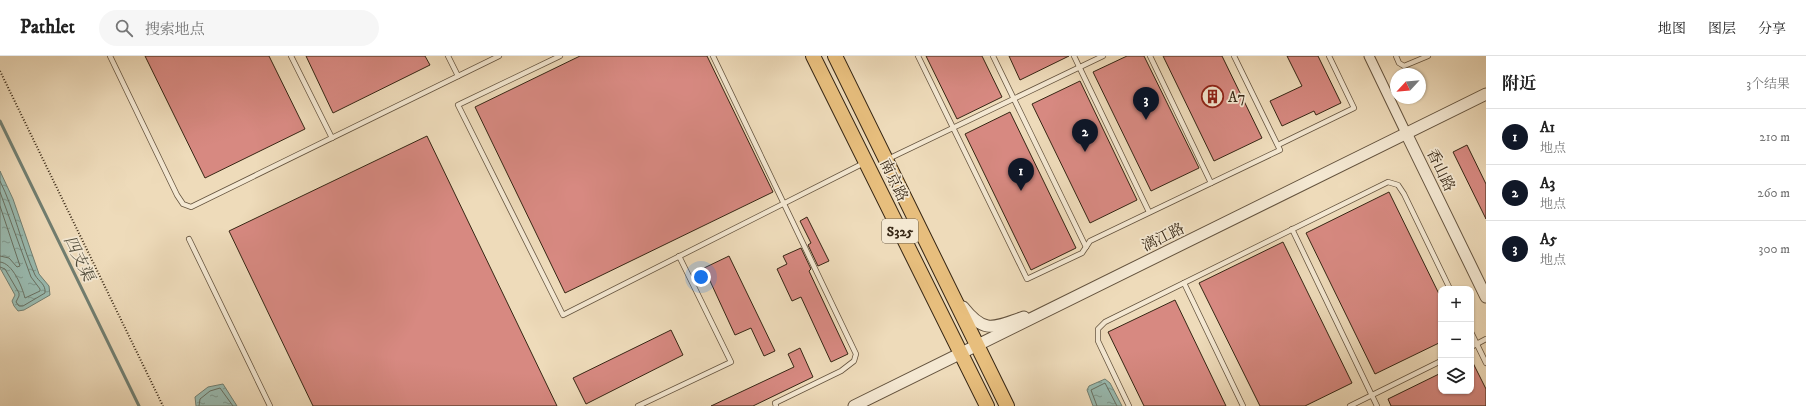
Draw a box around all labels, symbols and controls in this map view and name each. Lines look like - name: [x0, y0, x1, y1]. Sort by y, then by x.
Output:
- search box: [99, 10, 379, 46]
- text: Pathlet: [20, 16, 75, 39]
- icon: search: [113, 17, 135, 39]
- text: 搜索地点: [145, 20, 205, 39]
- text: 地图: [1658, 20, 1686, 38]
- text: 图层: [1708, 20, 1736, 38]
- text: 分享: [1758, 20, 1786, 38]
- north arrow: [1390, 68, 1426, 104]
- text: 附近: [1502, 73, 1536, 95]
- text: 3个结果: [1746, 76, 1790, 92]
- building icon: A7: [1199, 84, 1225, 110]
- pin: 3: [1133, 87, 1159, 120]
- place label: A7: [1228, 88, 1246, 107]
- text: A1: [1540, 118, 1555, 137]
- pin: 2: [1072, 119, 1098, 152]
- text: 1: [1513, 129, 1517, 145]
- text: 210 m: [1759, 129, 1790, 145]
- text: 地点: [1540, 140, 1566, 156]
- street label: 香山路: [1422, 146, 1459, 195]
- street label: 南京路: [875, 156, 912, 205]
- pin: 1: [1008, 158, 1034, 191]
- text: A3: [1540, 174, 1555, 193]
- text: 2: [1512, 185, 1518, 201]
- text: 260 m: [1757, 185, 1790, 201]
- text: 地点: [1540, 196, 1566, 212]
- road number: S325: [882, 219, 918, 243]
- street label: 漓江路: [1139, 219, 1188, 256]
- text: A5: [1540, 230, 1557, 249]
- water label: 四支渠: [60, 232, 99, 286]
- text: 3: [1513, 241, 1517, 257]
- text: 300 m: [1759, 241, 1790, 257]
- text: 地点: [1540, 252, 1566, 268]
- your location: [691, 267, 711, 287]
- map controls: [1438, 286, 1474, 394]
- button: +: [1438, 286, 1474, 322]
- button: −: [1438, 322, 1474, 358]
- button: layers: [1438, 358, 1474, 394]

